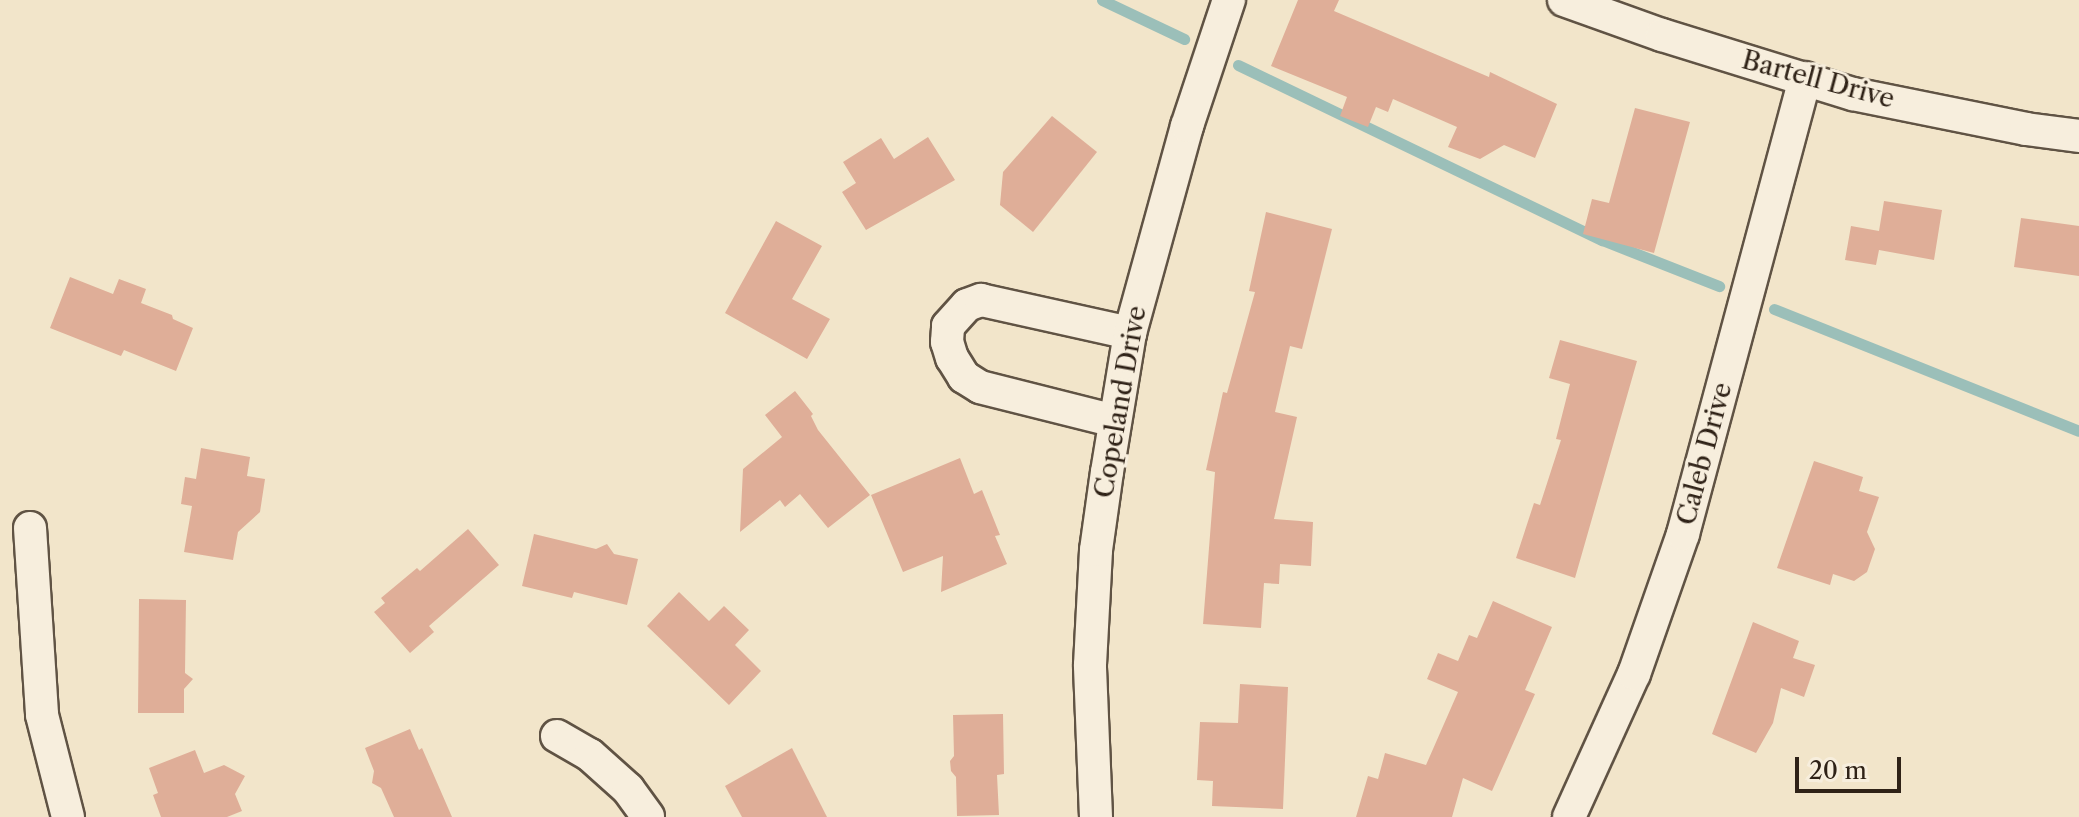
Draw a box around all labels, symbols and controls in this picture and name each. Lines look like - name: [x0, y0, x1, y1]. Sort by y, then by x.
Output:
- street label: Bartell Drive: [1738, 45, 1898, 115]
- street label: Copeland Drive: [1089, 303, 1153, 501]
- street label: Caleb Drive: [1671, 379, 1739, 529]
- scale bar: [1799, 741, 1905, 791]
- text: 20 m: [1809, 756, 1867, 785]

